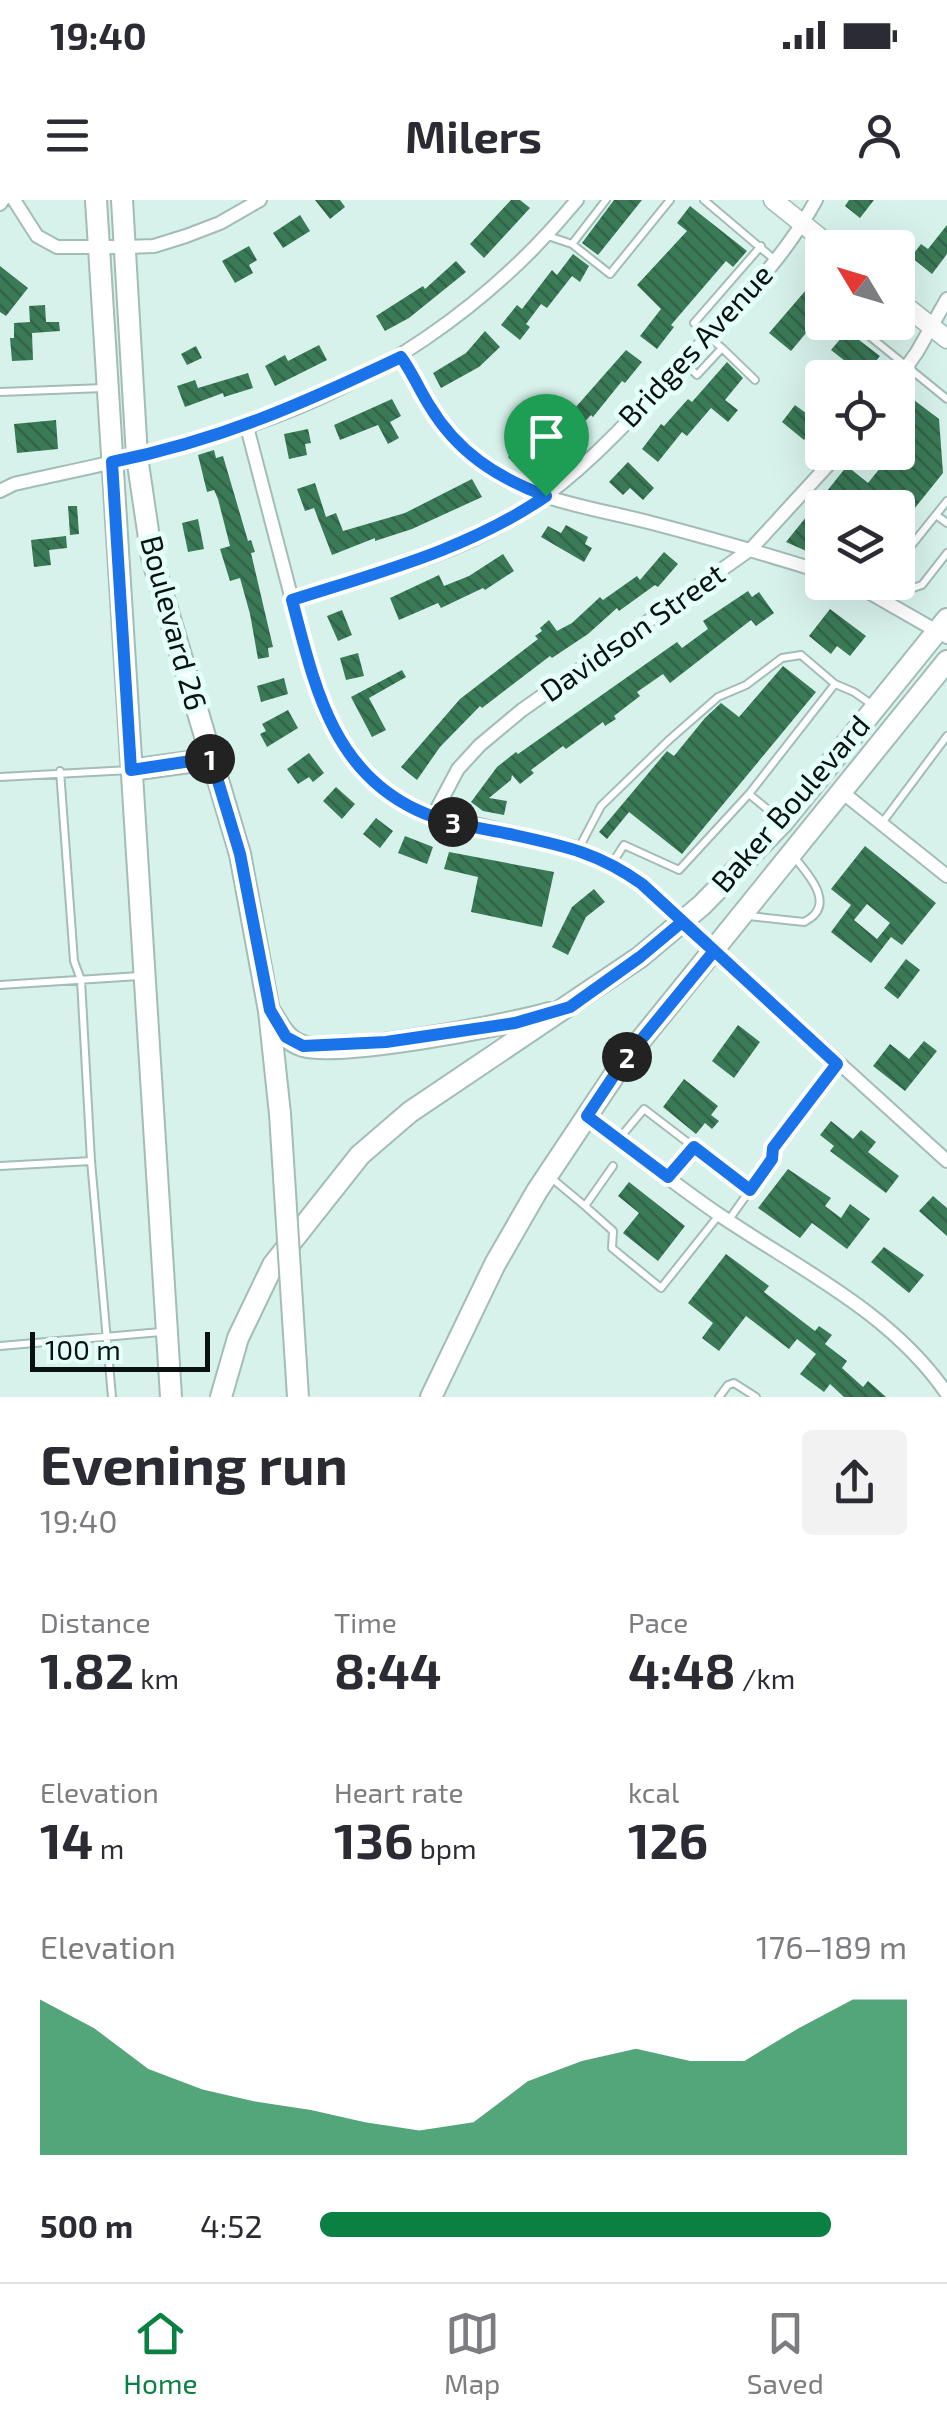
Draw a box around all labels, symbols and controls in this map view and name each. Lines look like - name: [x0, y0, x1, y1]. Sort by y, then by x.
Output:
- text: 19:40: [50, 12, 147, 58]
- icon: menu: [40, 108, 95, 163]
- text: Milers: [405, 108, 542, 162]
- icon: person: [852, 108, 907, 163]
- north arrow: [805, 230, 915, 340]
- map controls: [805, 230, 915, 600]
- street label: Bridges Avenue: [610, 256, 779, 434]
- button: locate: [805, 360, 915, 470]
- pin: [504, 394, 589, 497]
- icon: arrive: [519, 409, 574, 464]
- button: layers: [805, 490, 915, 600]
- street label: Boulevard 26: [134, 531, 216, 714]
- street label: Davidson Street: [533, 554, 731, 708]
- street label: Baker Boulevard: [703, 707, 876, 899]
- pin: 1: [185, 734, 235, 784]
- text: 1: [204, 742, 216, 776]
- pin: 3: [428, 797, 478, 847]
- text: 3: [445, 805, 461, 839]
- pin: 2: [602, 1032, 652, 1082]
- text: 2: [619, 1040, 635, 1074]
- scale bar: [30, 1327, 210, 1372]
- text: 100 m: [45, 1332, 121, 1366]
- text: Evening run: [40, 1430, 348, 1496]
- button: share: [802, 1430, 907, 1535]
- text: 19:40: [40, 1501, 118, 1539]
- text: Distance: [40, 1605, 151, 1639]
- text: Time: [334, 1605, 397, 1639]
- text: Pace: [628, 1605, 688, 1639]
- text: 1.82: [40, 1639, 134, 1699]
- text: 8:44: [334, 1639, 442, 1699]
- text: 4:48: [628, 1639, 736, 1699]
- text: km: [134, 1661, 179, 1695]
- text: /km: [736, 1661, 795, 1695]
- text: Elevation: [40, 1775, 159, 1809]
- text: Heart rate: [334, 1775, 464, 1809]
- text: kcal: [628, 1775, 679, 1809]
- text: 14: [40, 1809, 93, 1869]
- text: 136: [334, 1809, 413, 1869]
- text: 126: [628, 1809, 708, 1869]
- text: m: [93, 1831, 124, 1865]
- text: bpm: [413, 1831, 476, 1865]
- text: Elevation: [40, 1927, 176, 1965]
- text: 176–189 m: [756, 1927, 907, 1965]
- text: 500 m: [40, 2206, 133, 2244]
- text: 4:52: [200, 2206, 262, 2244]
- tab: Home: [123, 2306, 197, 2400]
- tab: Map: [444, 2306, 500, 2400]
- tab: Saved: [747, 2306, 824, 2400]

